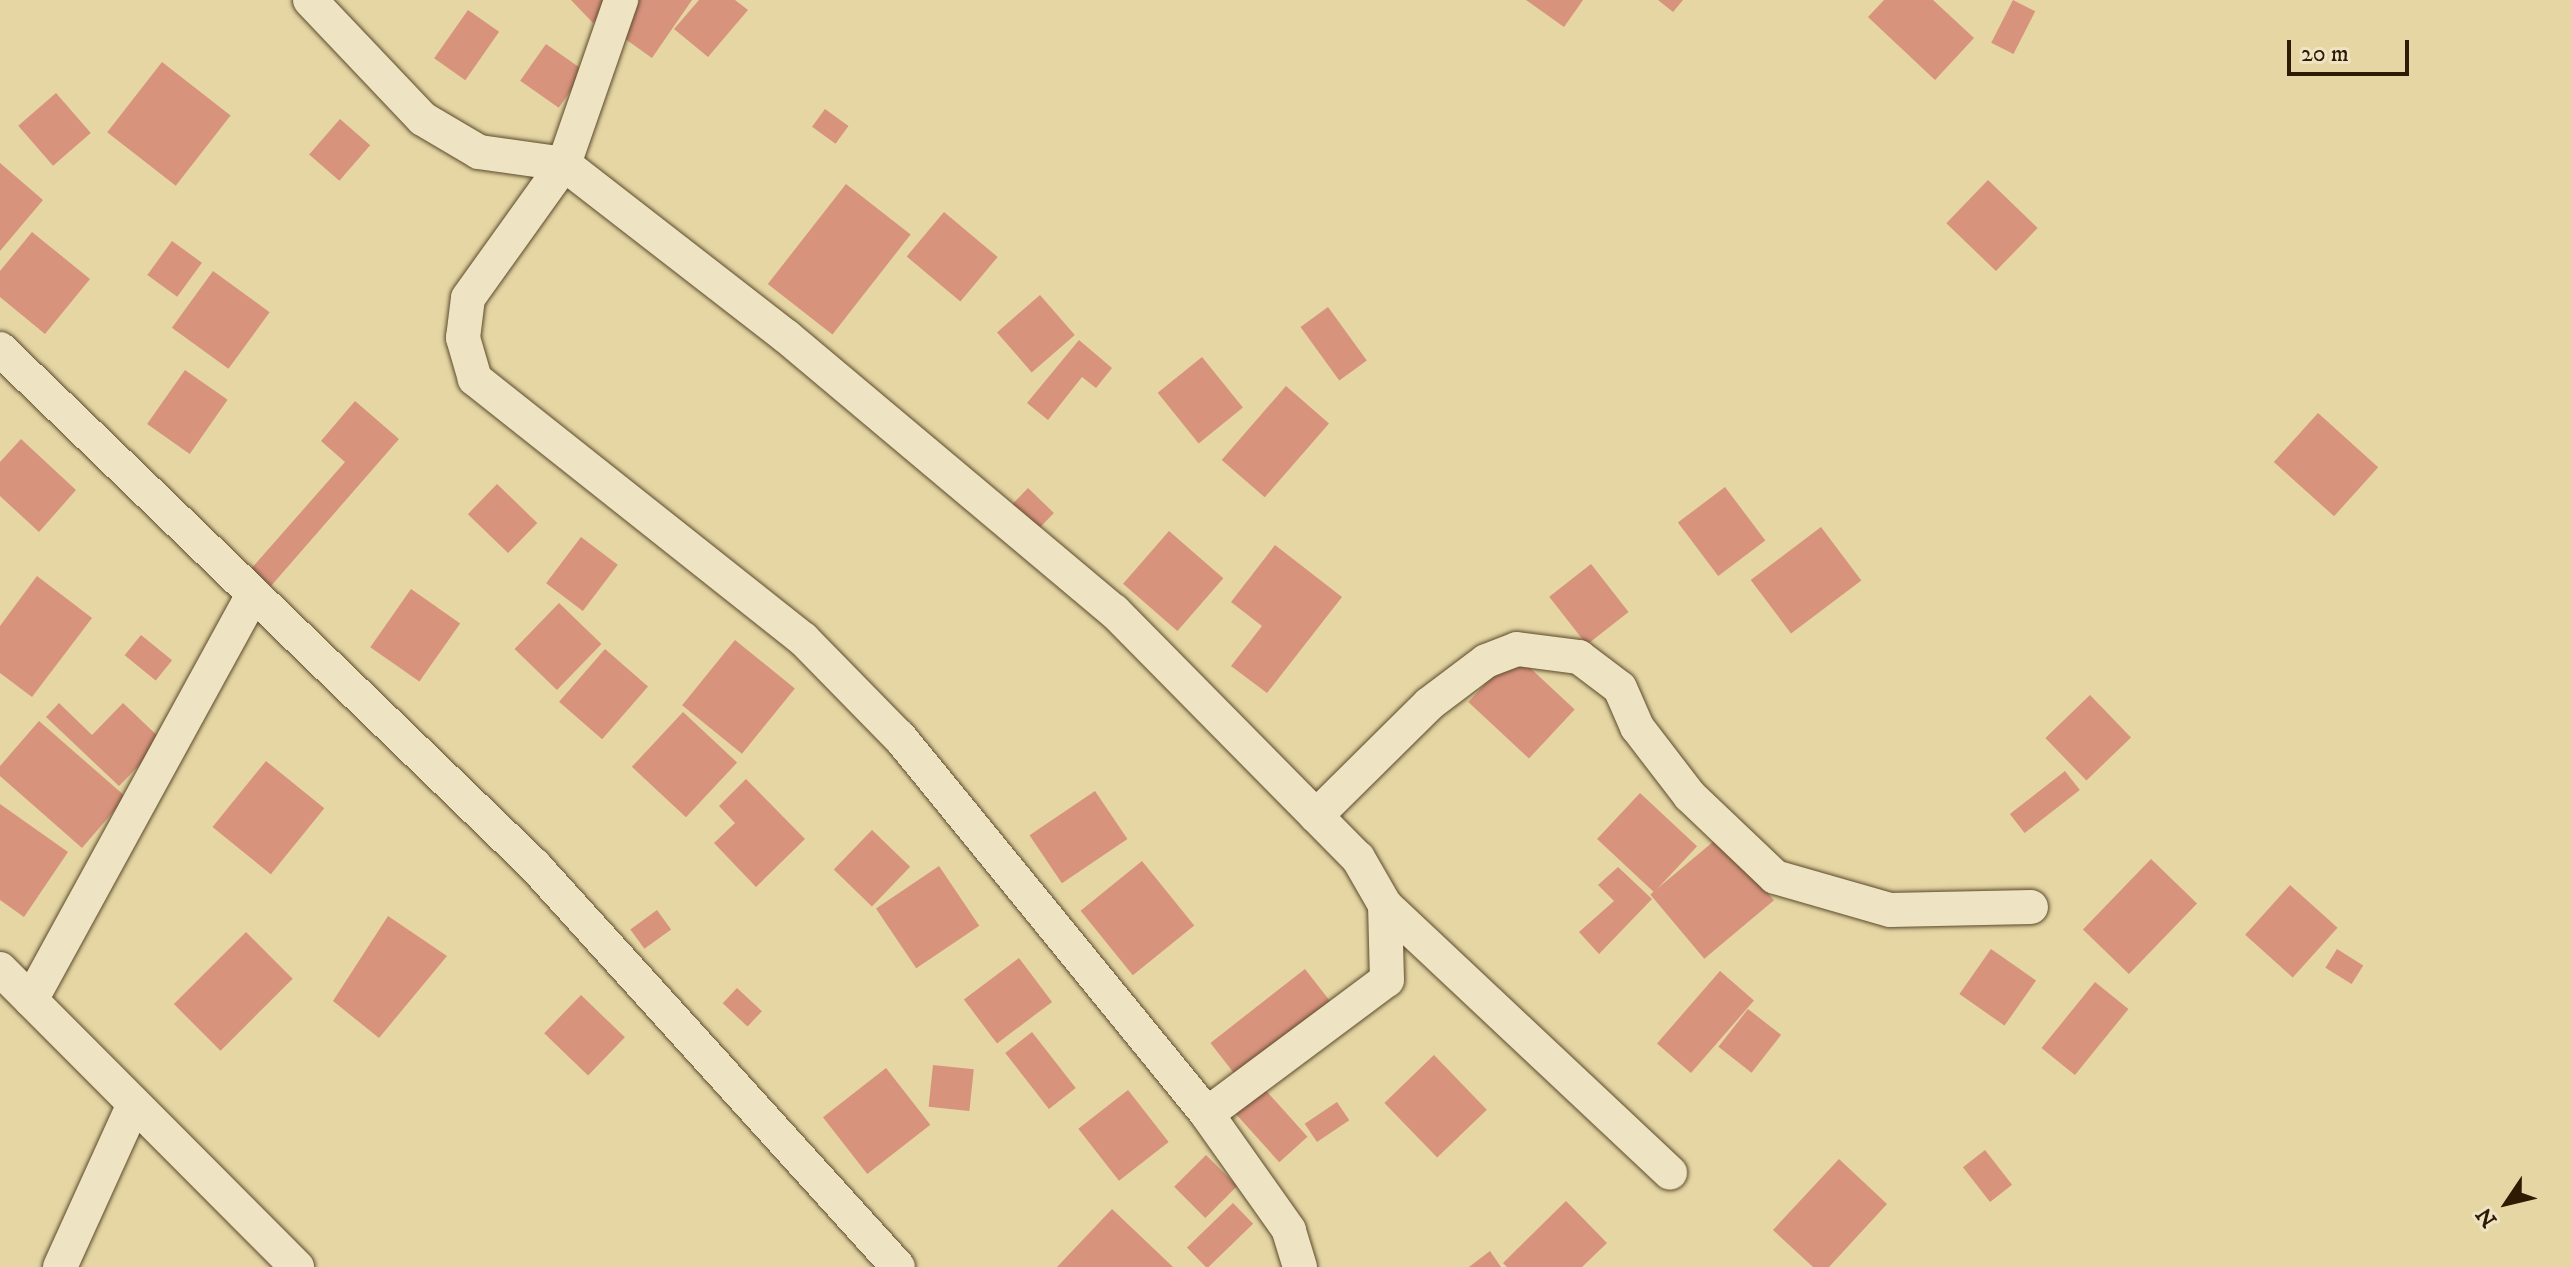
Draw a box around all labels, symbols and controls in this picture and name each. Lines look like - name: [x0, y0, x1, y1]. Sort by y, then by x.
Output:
- scale bar: [2291, 24, 2413, 74]
- text: 20 m: [2301, 39, 2349, 69]
- north arrow: [2467, 1163, 2547, 1243]
- text: N: [2471, 1202, 2503, 1232]

